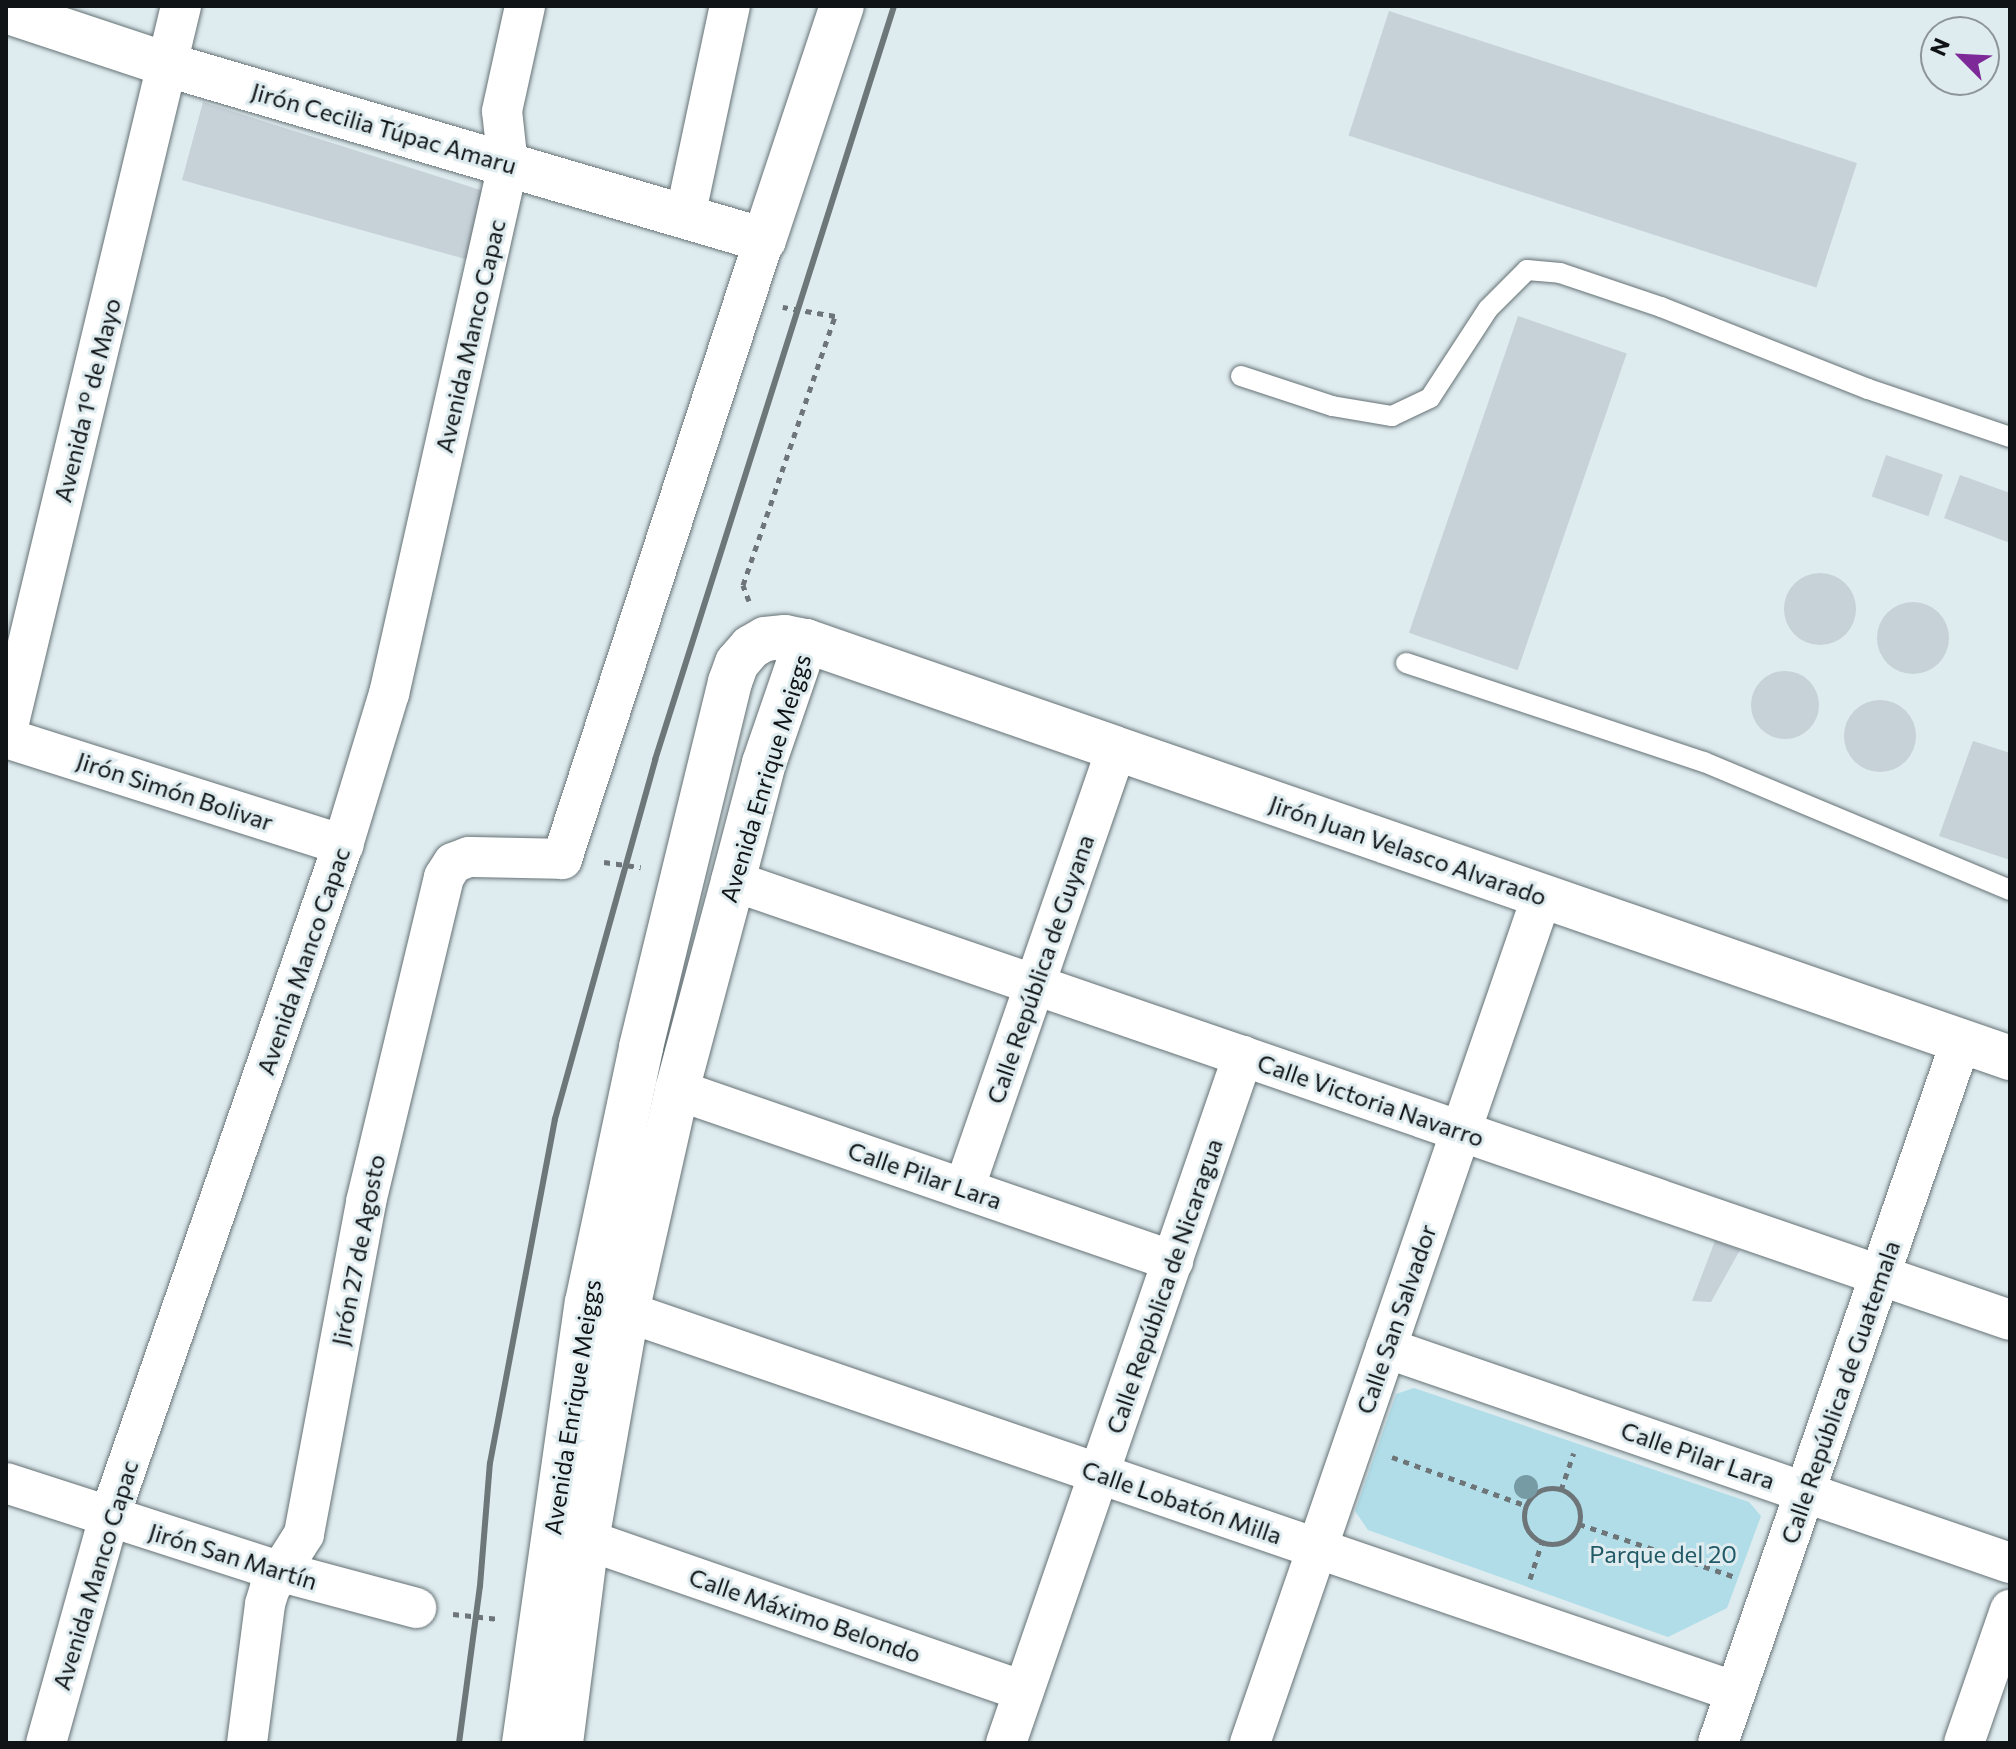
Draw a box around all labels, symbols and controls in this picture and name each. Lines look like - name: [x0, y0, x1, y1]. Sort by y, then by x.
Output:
- north arrow: [1920, 16, 2000, 96]
- text: N: [1924, 34, 1955, 60]
- street label: Jirón Cecilia Túpac Amaru: [248, 76, 520, 180]
- street label: Avenida Manco Capac: [429, 217, 511, 455]
- street label: Avenida 1º de Mayo: [48, 295, 126, 505]
- street label: Avenida Enrique Meiggs: [713, 650, 817, 906]
- street label: Jirón Simón Bolivar: [73, 746, 277, 836]
- street label: Jirón Juan Velasco Alvarado: [1265, 789, 1551, 911]
- street label: Calle República de Guyana: [980, 831, 1100, 1107]
- street label: Avenida Manco Capac: [251, 844, 355, 1078]
- street label: Calle Victoria Navarro: [1254, 1048, 1488, 1152]
- street label: Calle Pilar Lara: [844, 1135, 1006, 1215]
- street label: Calle República de Nicaragua: [1100, 1135, 1228, 1437]
- street label: Jirón 27 de Agosto: [325, 1152, 391, 1348]
- street label: Calle San Salvador: [1350, 1220, 1442, 1418]
- street label: Calle República de Guatemala: [1775, 1237, 1905, 1547]
- street label: Avenida Enrique Meiggs: [538, 1277, 606, 1537]
- street label: Calle Pilar Lara: [1617, 1415, 1779, 1495]
- street label: Calle Lobatón Milla: [1078, 1454, 1286, 1550]
- street label: Avenida Manco Capac: [46, 1457, 144, 1693]
- street label: Jirón San Martín: [145, 1517, 321, 1595]
- park label: Parque del 20: [1589, 1540, 1737, 1568]
- street label: Calle Máximo Belondo: [685, 1562, 925, 1668]

